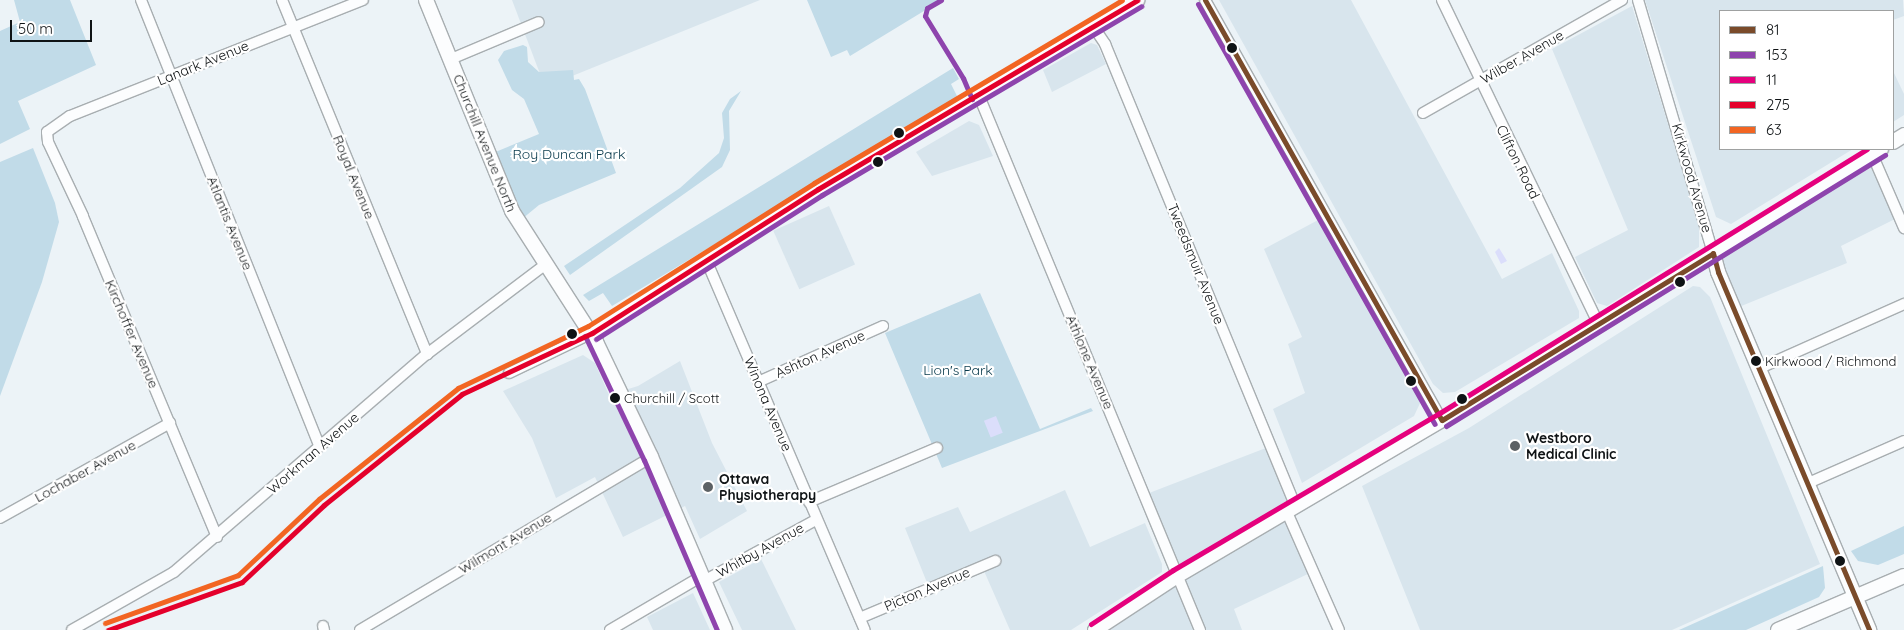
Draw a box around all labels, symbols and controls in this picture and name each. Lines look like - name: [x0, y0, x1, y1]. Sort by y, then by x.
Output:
- scale bar: [12, 10, 95, 42]
- legend: [1719, 10, 1894, 150]
- text: 50 m: [18, 19, 53, 38]
- text: 81: [1766, 20, 1780, 39]
- street label: Wilber Avenue: [1477, 26, 1567, 88]
- street label: Lanark Avenue: [155, 37, 251, 89]
- unlabelled marker: [1227, 43, 1237, 53]
- text: 153: [1766, 45, 1788, 64]
- text: 11: [1766, 70, 1777, 89]
- street label: Churchill Avenue North: [450, 72, 520, 214]
- text: 275: [1766, 95, 1790, 114]
- text: 63: [1766, 120, 1782, 139]
- street label: Kirkwood Avenue: [1668, 121, 1716, 235]
- street label: Clifton Road: [1493, 122, 1543, 202]
- unlabelled marker: [894, 128, 904, 138]
- street label: Royal Avenue: [330, 133, 378, 221]
- park label: Roy Duncan Park: [513, 146, 625, 162]
- unlabelled marker: [873, 157, 883, 167]
- street label: Atlantis Avenue: [204, 174, 256, 272]
- street label: Tweedsmuir Avenue: [1164, 201, 1228, 327]
- street label: Kirchoffer Avenue: [102, 277, 162, 391]
- unlabelled marker: [1675, 277, 1685, 287]
- street label: Athlone Avenue: [1063, 312, 1117, 412]
- street label: Ashton Avenue: [773, 327, 867, 381]
- unlabelled marker: [567, 329, 577, 339]
- place label: Kirkwood / Richmond: [1765, 353, 1896, 369]
- street label: Winona Avenue: [740, 354, 796, 454]
- marker: Kirkwood / Richmond: [1751, 356, 1761, 366]
- park label: Lion's Park: [923, 362, 993, 378]
- unlabelled marker: [1406, 376, 1416, 386]
- place label: Churchill / Scott: [624, 390, 719, 406]
- marker: Churchill / Scott: [610, 393, 620, 403]
- unlabelled marker: [1457, 394, 1467, 404]
- street label: Workman Avenue: [264, 409, 362, 497]
- place label: Westboro Medical Clinic: [1526, 430, 1616, 462]
- street label: Lochaber Avenue: [31, 436, 139, 506]
- marker: Westboro Medical Clinic: [1508, 439, 1522, 453]
- place label: Ottawa Physiotherapy: [719, 471, 816, 504]
- marker: Ottawa Physiotherapy: [701, 480, 715, 494]
- street label: Wilmont Avenue: [455, 509, 555, 577]
- street label: Whitby Avenue: [713, 519, 807, 581]
- unlabelled marker: [1835, 556, 1845, 566]
- street label: Picton Avenue: [882, 563, 972, 615]

